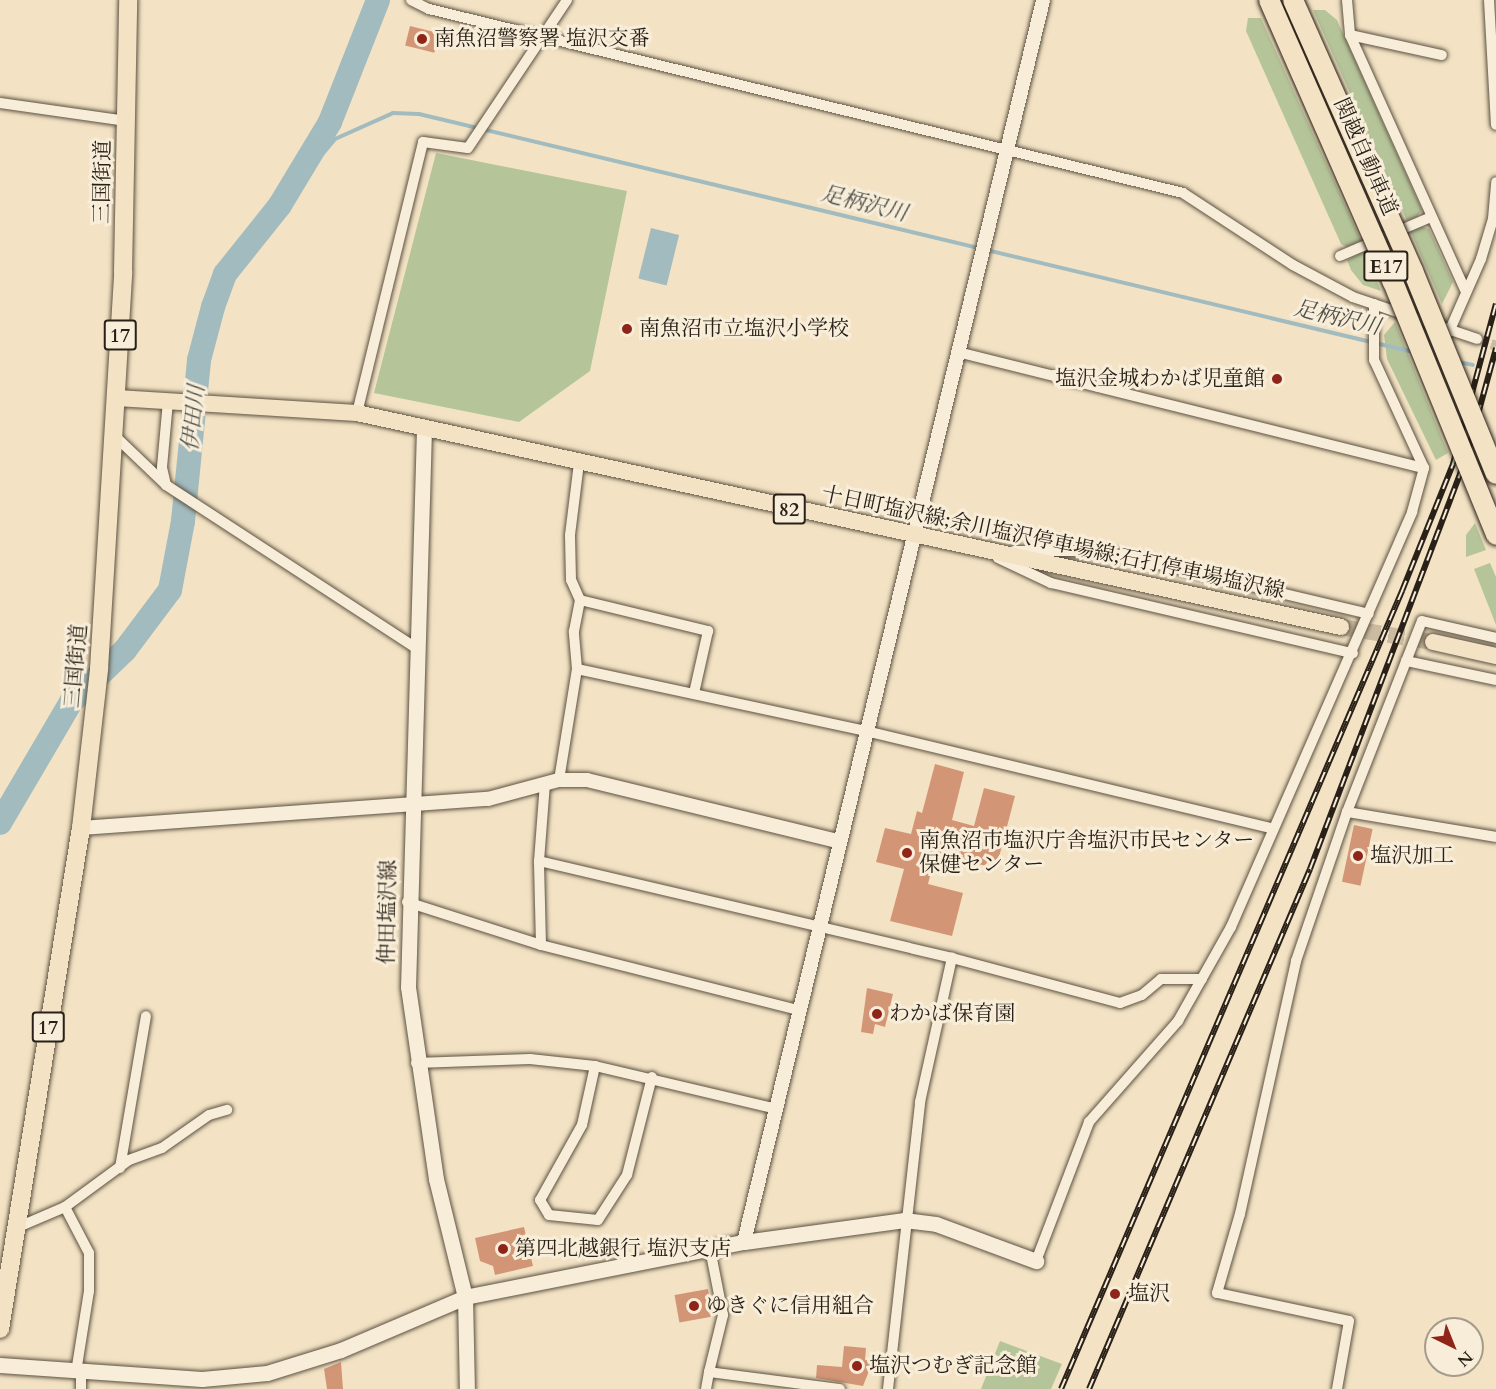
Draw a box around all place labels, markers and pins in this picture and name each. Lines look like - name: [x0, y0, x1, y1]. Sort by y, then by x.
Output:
- place label: 南魚沼警察署 塩沢交番: [434, 26, 650, 52]
- marker: 南魚沼警察署 塩沢交番: [415, 32, 429, 46]
- place label: 南魚沼市立塩沢小学校: [639, 316, 849, 342]
- marker: 南魚沼市立塩沢小学校: [620, 322, 634, 336]
- place label: 塩沢金城わかば児童館: [1055, 366, 1265, 392]
- marker: 塩沢金城わかば児童館: [1270, 372, 1284, 386]
- place label: 南魚沼市塩沢庁舎塩沢市民センター 保健センター: [919, 828, 1255, 878]
- place label: 塩沢加工: [1370, 843, 1454, 869]
- marker: 南魚沼市塩沢庁舎塩沢市民センター 保健センター: [900, 846, 914, 860]
- marker: 塩沢加工: [1351, 849, 1365, 863]
- place label: わかば保育園: [889, 1001, 1015, 1027]
- marker: わかば保育園: [870, 1007, 884, 1021]
- place label: 第四北越銀行 塩沢支店: [515, 1236, 731, 1262]
- marker: 第四北越銀行 塩沢支店: [496, 1242, 510, 1256]
- place label: 塩沢: [1128, 1281, 1170, 1307]
- marker: 塩沢: [1106, 1285, 1124, 1303]
- place label: ゆきぐに信用組合: [706, 1293, 874, 1319]
- marker: ゆきぐに信用組合: [687, 1299, 701, 1313]
- place label: 塩沢つむぎ記念館: [869, 1353, 1037, 1379]
- marker: 塩沢つむぎ記念館: [850, 1359, 864, 1373]

